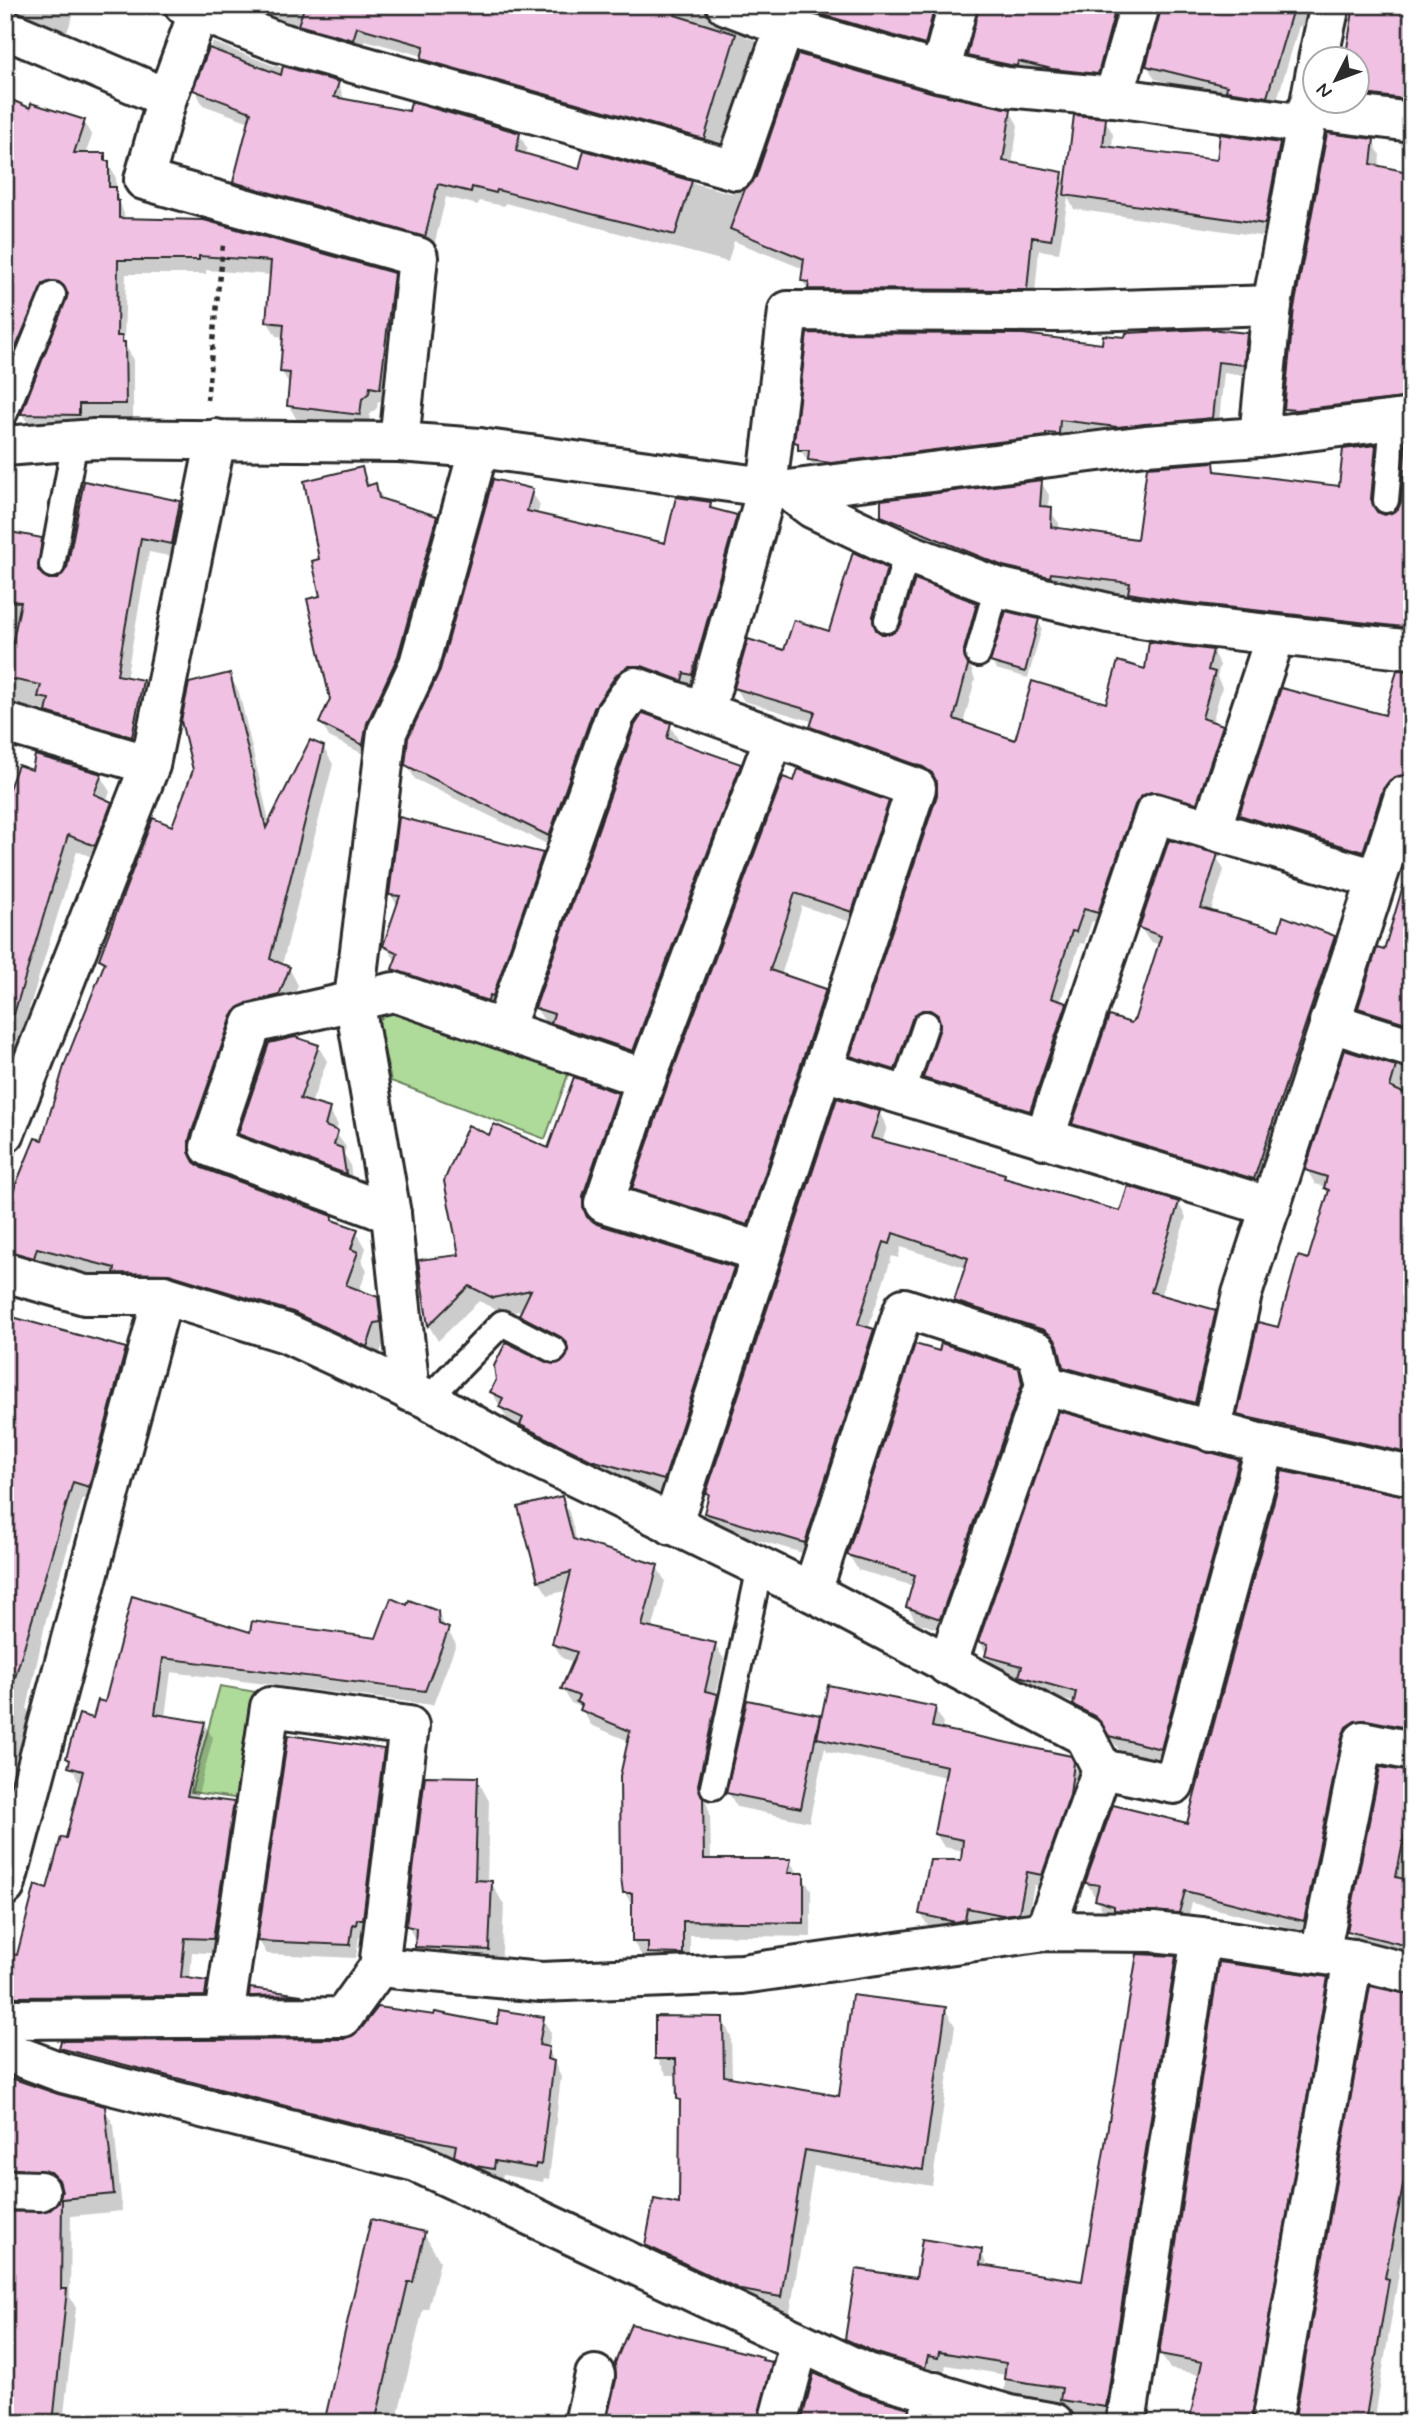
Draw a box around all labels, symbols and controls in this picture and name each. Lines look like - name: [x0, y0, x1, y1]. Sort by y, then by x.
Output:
- north arrow: [1302, 46, 1372, 116]
- text: N: [1311, 77, 1338, 103]

